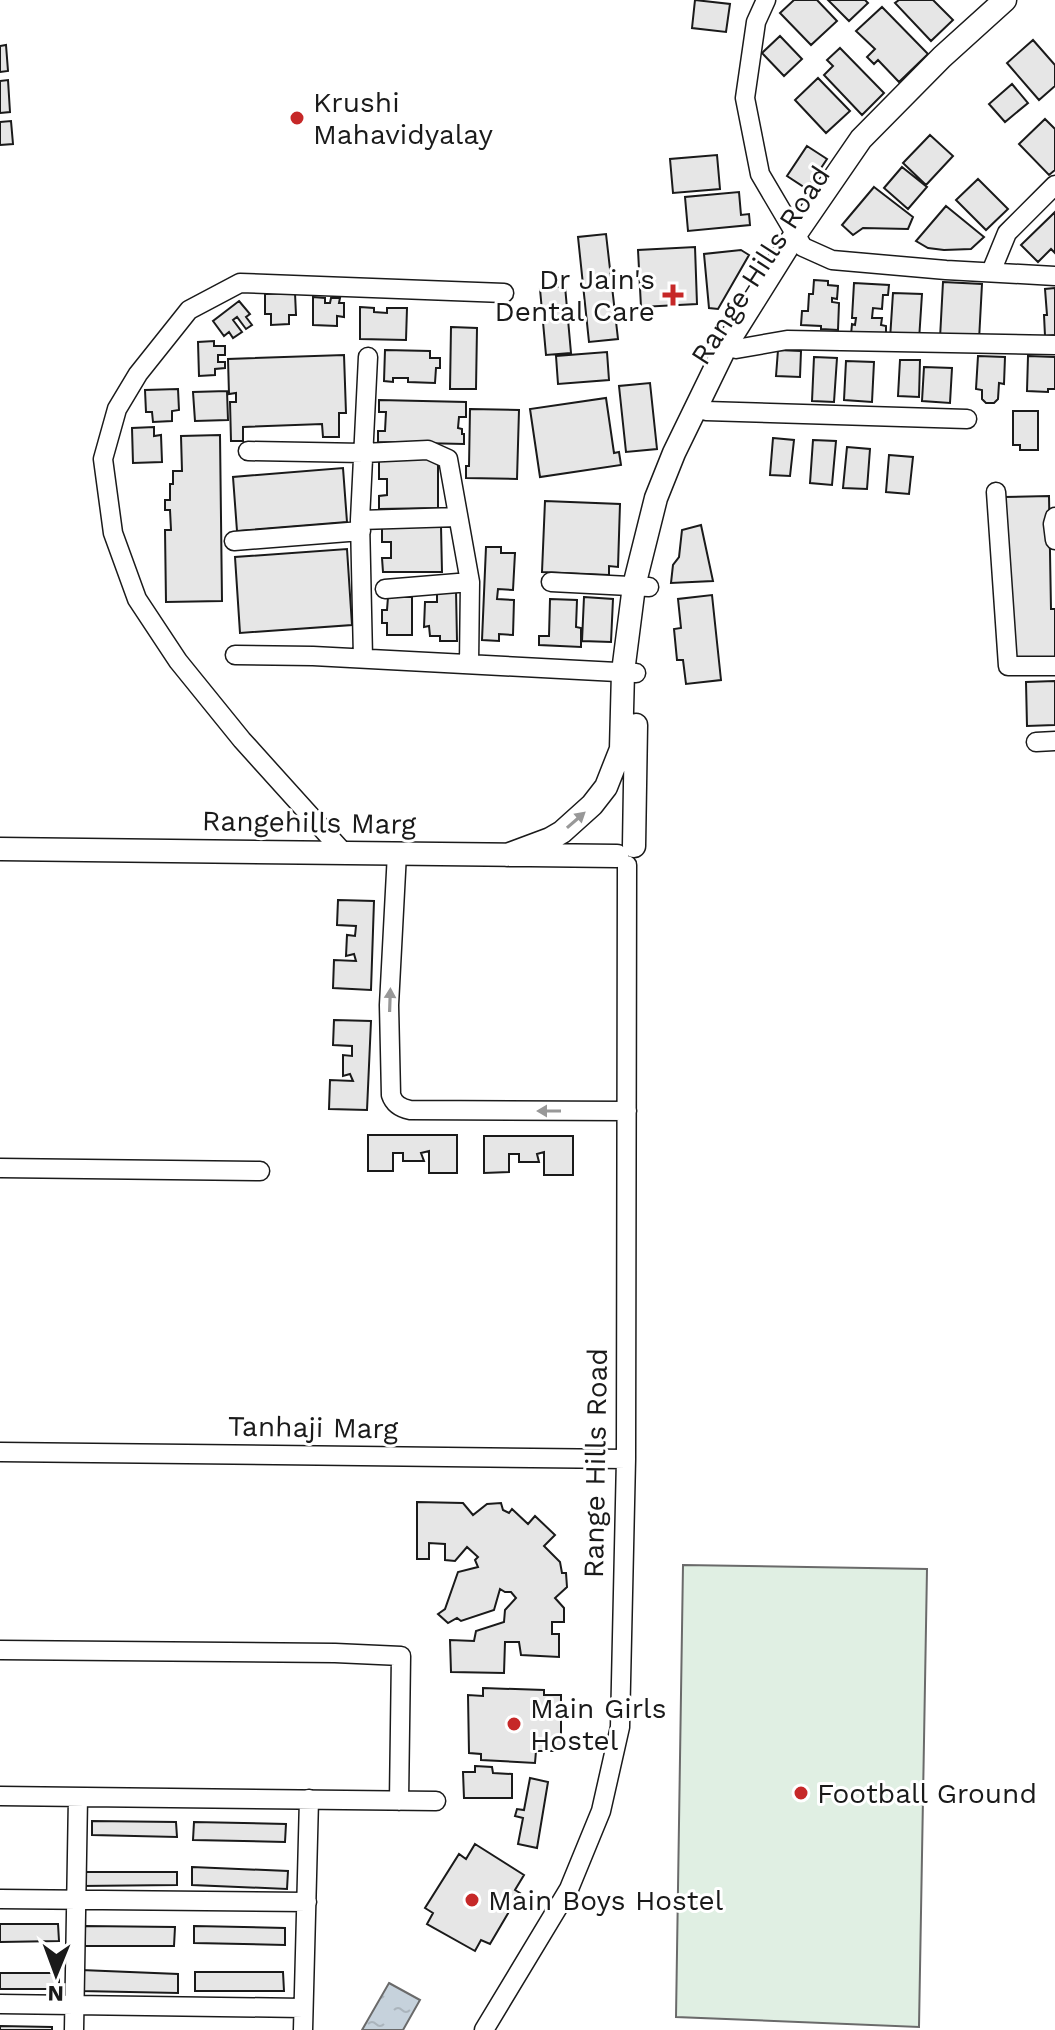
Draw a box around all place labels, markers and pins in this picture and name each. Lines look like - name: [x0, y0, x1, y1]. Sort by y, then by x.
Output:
- place label: Krushi Mahavidyalay: [313, 86, 493, 151]
- marker: Krushi Mahavidyalay: [288, 109, 306, 127]
- place label: Dr Jain's Dental Care: [495, 263, 655, 328]
- marker: Dr Jain's Dental Care: [662, 284, 684, 306]
- place label: Main Girls Hostel: [530, 1692, 666, 1757]
- marker: Main Girls Hostel: [505, 1715, 523, 1733]
- place label: Football Ground: [817, 1777, 1037, 1810]
- marker: Football Ground: [792, 1784, 810, 1802]
- place label: Main Boys Hostel: [488, 1884, 724, 1917]
- marker: Main Boys Hostel: [463, 1891, 481, 1909]

